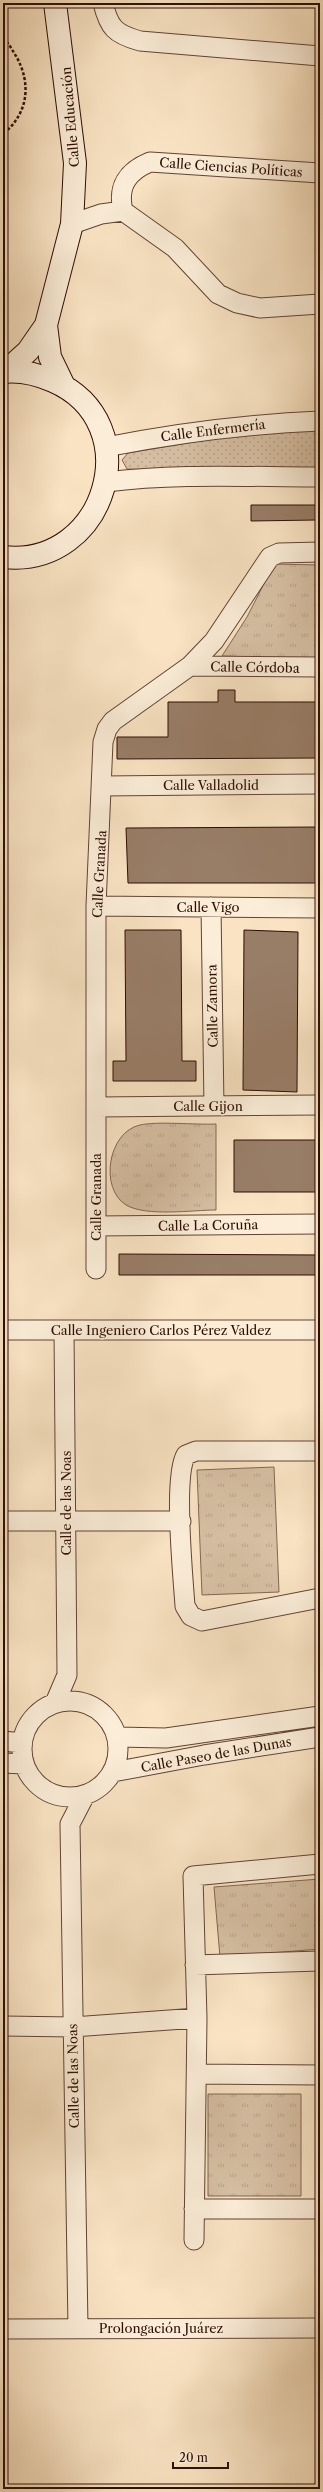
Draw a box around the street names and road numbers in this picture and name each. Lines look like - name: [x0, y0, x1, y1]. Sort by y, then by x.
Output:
- street label: Calle Educación: [58, 66, 82, 168]
- street label: Calle Ciencias Políticas: [159, 154, 303, 180]
- street label: Calle Enfermería: [160, 416, 266, 444]
- street label: Calle Córdoba: [210, 658, 300, 676]
- street label: Calle Valladolid: [163, 777, 259, 793]
- street label: Calle Granada: [89, 830, 109, 918]
- street label: Calle Vigo: [177, 899, 240, 915]
- street label: Calle Zamora: [203, 964, 221, 1048]
- street label: Calle Gijon: [173, 1098, 243, 1114]
- street label: Calle Granada: [88, 1153, 104, 1241]
- street label: Calle La Coruña: [158, 1216, 258, 1234]
- street label: Calle Ingeniero Carlos Pérez Valdez: [51, 1322, 272, 1338]
- street label: Calle de las Noas: [58, 1450, 74, 1555]
- street label: Calle Paseo de las Dunas: [139, 1733, 293, 1775]
- street label: Calle de las Noas: [64, 2023, 82, 2129]
- street label: Prolongación Juárez: [99, 2320, 224, 2336]

